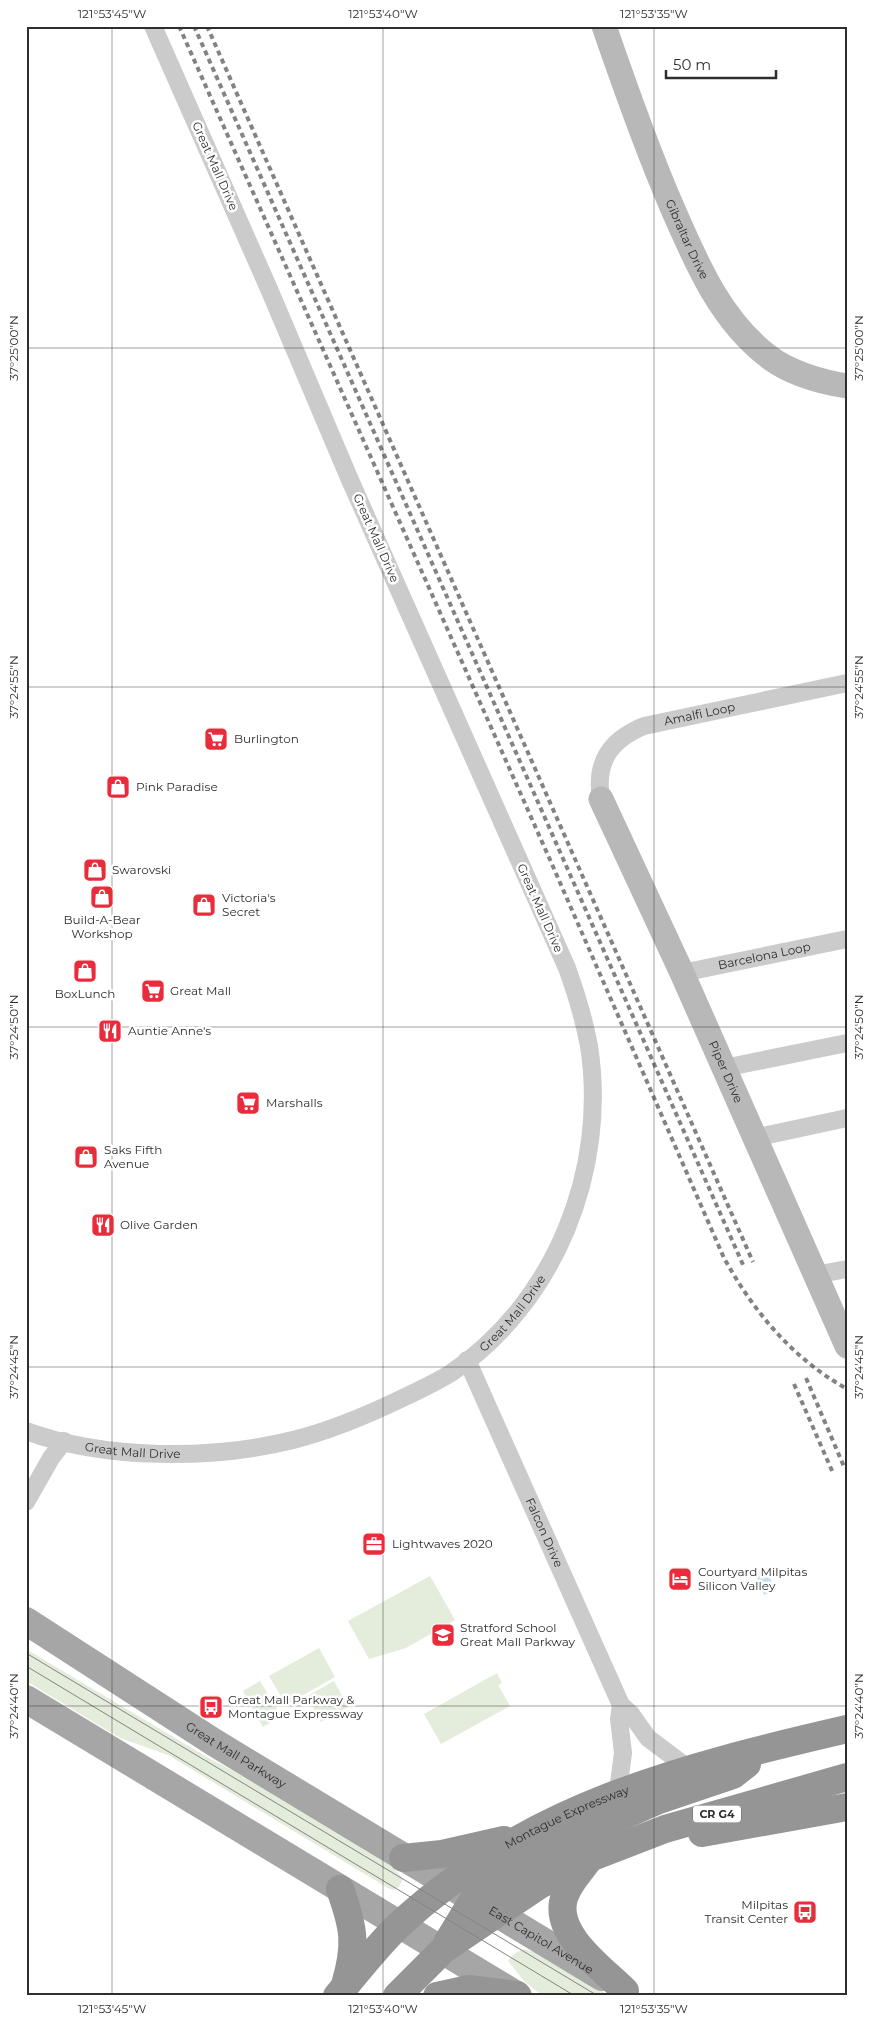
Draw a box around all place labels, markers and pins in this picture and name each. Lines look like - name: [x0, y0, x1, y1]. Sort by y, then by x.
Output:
- supermarket icon: Burlington: [203, 726, 229, 752]
- place label: Burlington: [234, 731, 299, 746]
- shop icon: Pink Paradise: [105, 774, 131, 800]
- place label: Pink Paradise: [136, 779, 218, 794]
- shop icon: Swarovski: [82, 857, 108, 883]
- place label: Swarovski: [112, 862, 171, 877]
- shop icon: Build-A-Bear Workshop: [89, 884, 115, 910]
- place label: Victoria's Secret: [222, 890, 276, 919]
- shop icon: Victoria's Secret: [191, 892, 217, 918]
- place label: Build-A-Bear Workshop: [63, 912, 141, 941]
- shop icon: BoxLunch: [72, 958, 98, 984]
- supermarket icon: Great Mall: [140, 978, 166, 1004]
- place label: Great Mall: [170, 983, 231, 998]
- place label: BoxLunch: [55, 986, 115, 1001]
- restaurant icon: Auntie Anne's: [97, 1018, 123, 1044]
- place label: Auntie Anne's: [128, 1023, 211, 1038]
- supermarket icon: Marshalls: [235, 1090, 261, 1116]
- place label: Marshalls: [266, 1095, 323, 1110]
- place label: Saks Fifth Avenue: [104, 1142, 162, 1171]
- shop icon: Saks Fifth Avenue: [73, 1144, 99, 1170]
- restaurant icon: Olive Garden: [90, 1212, 116, 1238]
- place label: Olive Garden: [120, 1217, 198, 1232]
- office icon: Lightwaves 2020: [361, 1531, 387, 1557]
- place label: Lightwaves 2020: [392, 1536, 493, 1551]
- place label: Courtyard Milpitas Silicon Valley: [698, 1564, 807, 1593]
- hotel icon: Courtyard Milpitas Silicon Valley: [667, 1566, 693, 1592]
- place label: Stratford School Great Mall Parkway: [460, 1620, 575, 1649]
- school or university icon: Stratford School Great Mall Parkway: [430, 1622, 456, 1648]
- place label: Great Mall Parkway & Montague Expressway: [228, 1692, 364, 1721]
- bus stop icon: Great Mall Parkway & Montague Expressway: [198, 1694, 224, 1720]
- place label: Milpitas Transit Center: [704, 1897, 788, 1926]
- bus stop icon: Milpitas Transit Center: [792, 1899, 818, 1925]

